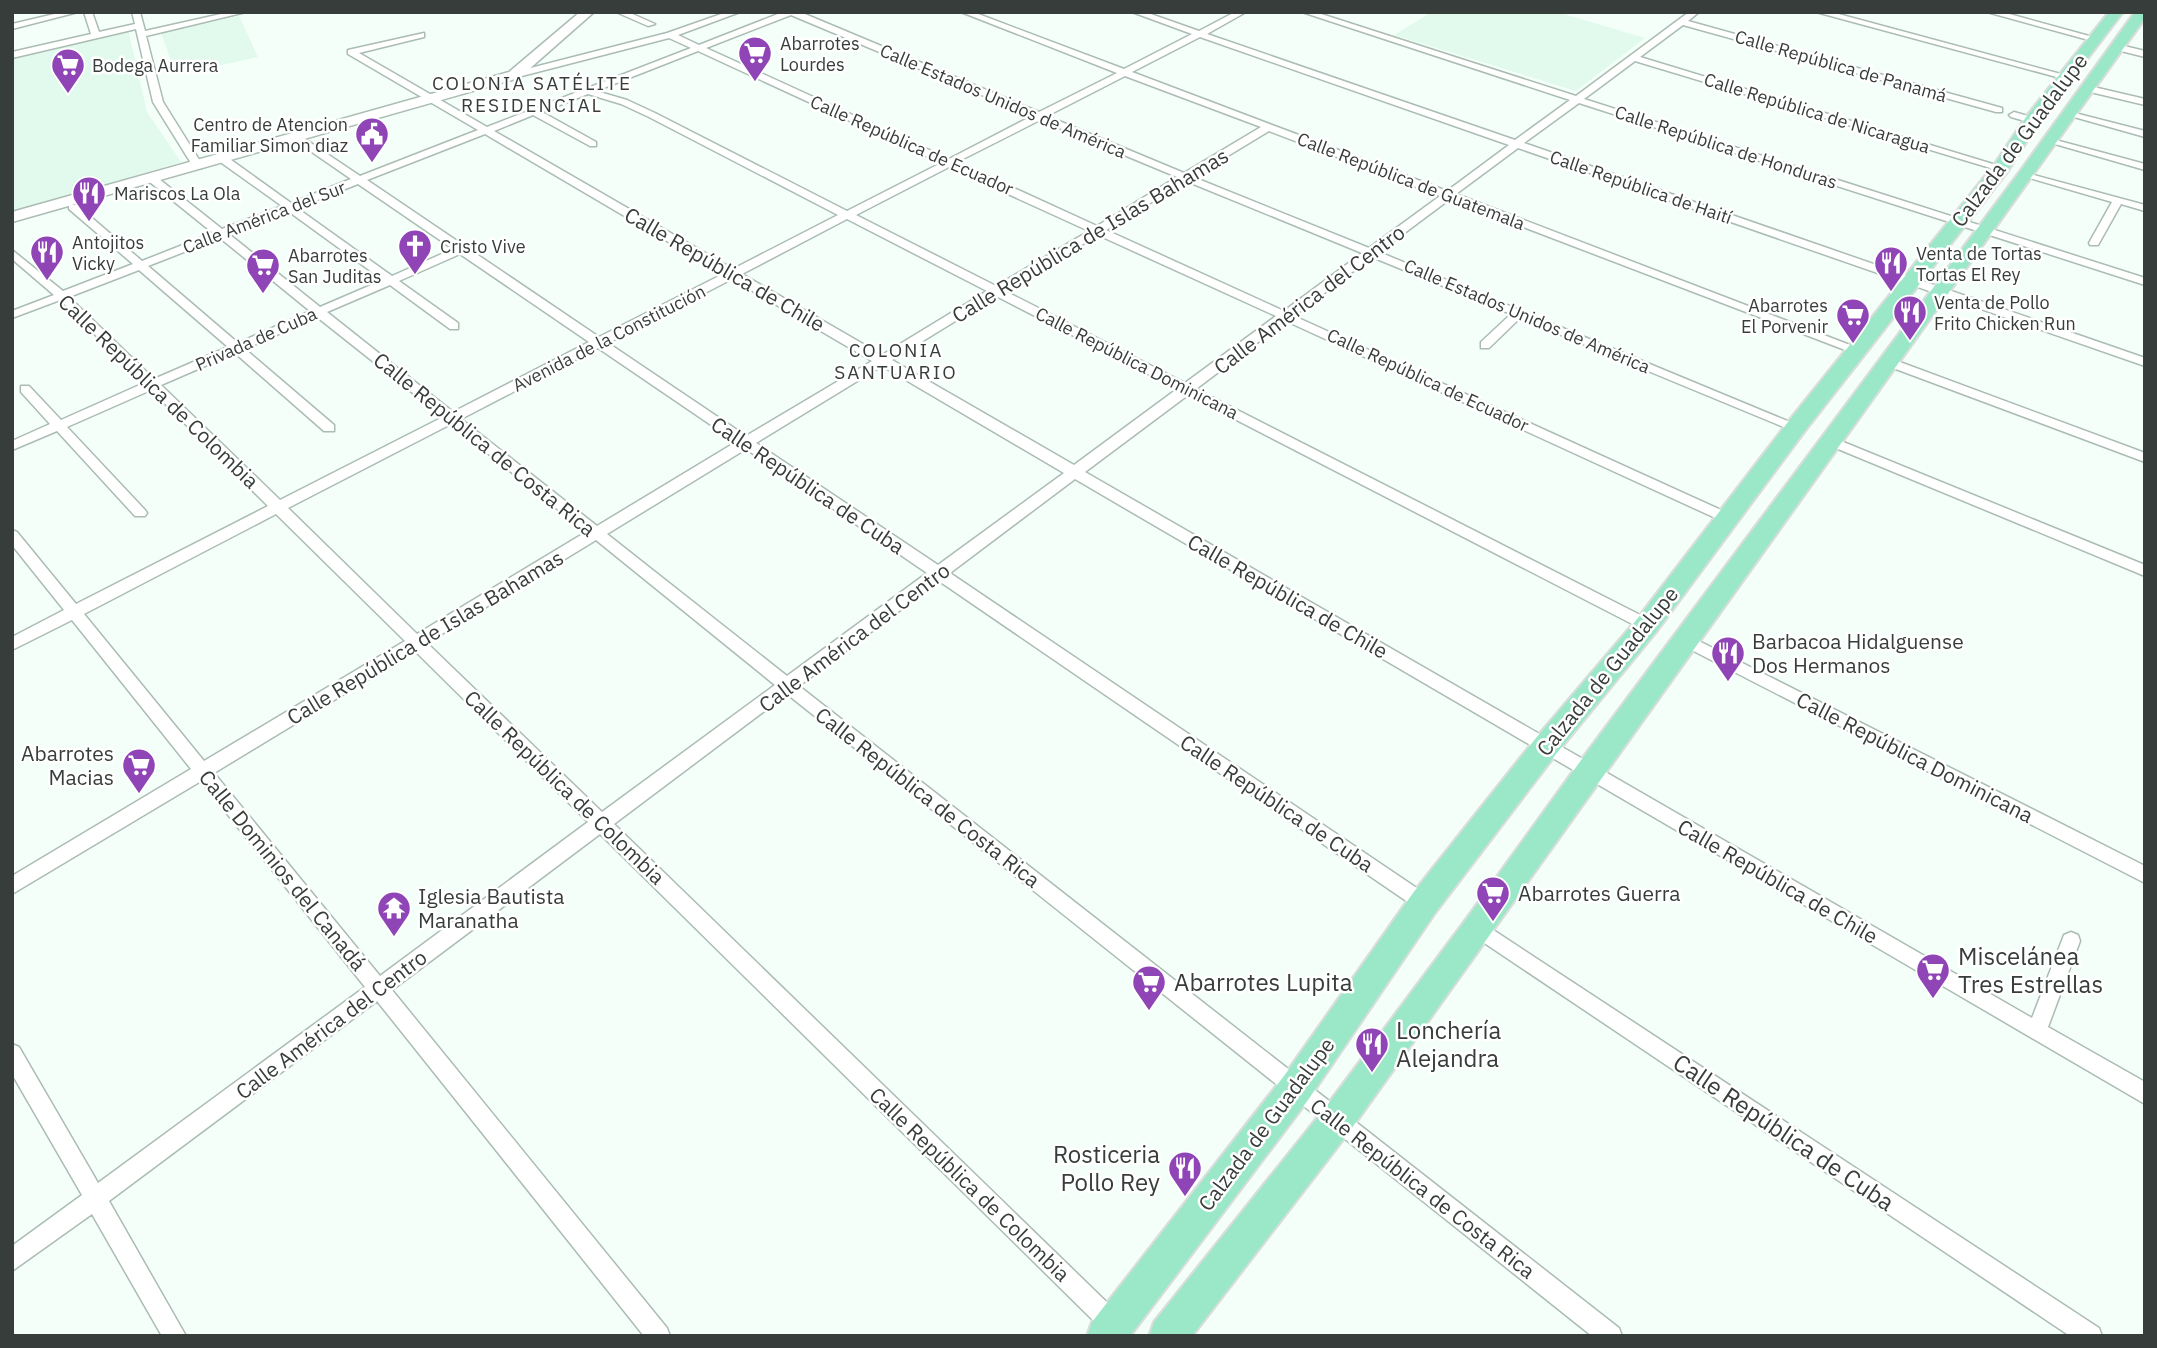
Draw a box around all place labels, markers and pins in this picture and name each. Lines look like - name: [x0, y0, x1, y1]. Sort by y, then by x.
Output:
- place label: Abarrotes Lourdes: [780, 32, 860, 76]
- supermarket icon: Abarrotes Lourdes: [736, 34, 774, 83]
- supermarket icon: Bodega Aurrera: [49, 46, 87, 95]
- place label: Bodega Aurrera: [92, 54, 219, 77]
- place label: Centro de Atencion Familiar Simon diaz: [191, 113, 348, 157]
- public building icon: Centro de Atencion Familiar Simon diaz: [353, 115, 391, 164]
- restaurant icon: Mariscos La Ola: [70, 174, 108, 223]
- place label: Mariscos La Ola: [114, 182, 241, 205]
- church icon: Cristo Vive: [396, 227, 434, 276]
- place label: Antojitos Vicky: [72, 231, 144, 275]
- restaurant icon: Antojitos Vicky: [28, 233, 66, 282]
- place label: Cristo Vive: [440, 235, 526, 258]
- place label: Venta de Tortas Tortas El Rey: [1916, 242, 2042, 286]
- place label: Abarrotes San Juditas: [288, 244, 382, 288]
- restaurant icon: Venta de Tortas Tortas El Rey: [1872, 244, 1910, 293]
- supermarket icon: Abarrotes San Juditas: [244, 246, 282, 295]
- place label: Venta de Pollo Frito Chicken Run: [1934, 291, 2076, 335]
- restaurant icon: Venta de Pollo Frito Chicken Run: [1891, 293, 1929, 342]
- place label: Abarrotes El Porvenir: [1741, 294, 1828, 338]
- supermarket icon: Abarrotes El Porvenir: [1834, 296, 1872, 345]
- place label: Barbacoa Hidalguense Dos Hermanos: [1752, 627, 1964, 679]
- restaurant icon: Barbacoa Hidalguense Dos Hermanos: [1709, 634, 1747, 683]
- place label: Abarrotes Macias: [21, 739, 114, 791]
- supermarket icon: Abarrotes Macias: [120, 746, 158, 795]
- supermarket icon: Abarrotes Guerra: [1474, 874, 1512, 923]
- place label: Abarrotes Guerra: [1518, 879, 1681, 907]
- place label: Iglesia Bautista Maranatha: [418, 882, 565, 934]
- temple icon: Iglesia Bautista Maranatha: [375, 889, 413, 938]
- place label: Miscelánea Tres Estrellas: [1958, 940, 2103, 1000]
- supermarket icon: Miscelánea Tres Estrellas: [1914, 951, 1952, 1000]
- supermarket icon: Abarrotes Lupita: [1130, 963, 1168, 1012]
- place label: Abarrotes Lupita: [1174, 966, 1353, 998]
- place label: Lonchería Alejandra: [1396, 1014, 1502, 1074]
- restaurant icon: Lonchería Alejandra: [1353, 1025, 1391, 1074]
- place label: Rosticeria Pollo Rey: [1053, 1138, 1160, 1198]
- restaurant icon: Rosticeria Pollo Rey: [1166, 1149, 1204, 1198]

